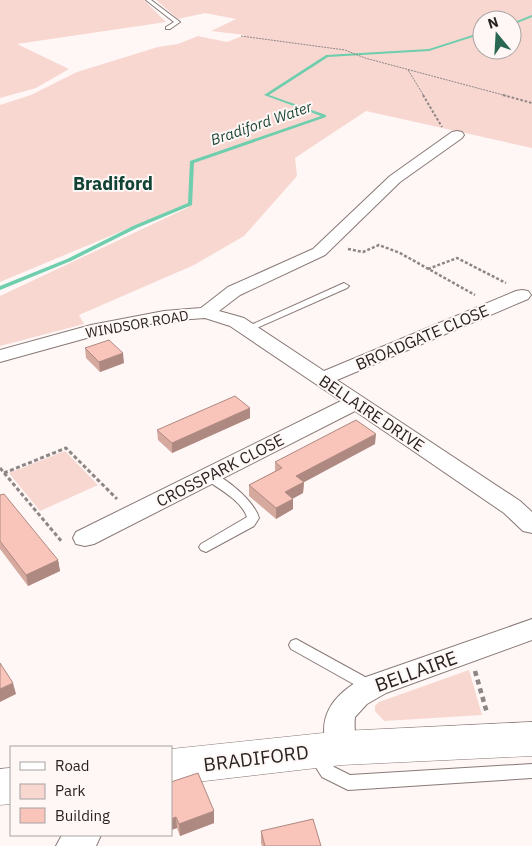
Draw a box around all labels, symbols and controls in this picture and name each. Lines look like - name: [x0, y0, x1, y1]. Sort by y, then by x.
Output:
- north arrow: [472, 10, 522, 60]
- text: N: [485, 13, 501, 33]
- water label: Bradiford Water: [208, 97, 315, 149]
- district label: Bradiford: [73, 172, 153, 195]
- street label: BROADGATE CLOSE: [352, 300, 492, 374]
- street label: WINDSOR ROAD: [84, 306, 190, 342]
- street label: BELLAIRE DRIVE: [316, 370, 428, 456]
- street label: CROSSPARK CLOSE: [153, 429, 287, 511]
- street label: BELLAIRE: [372, 645, 460, 697]
- street label: BRADIFORD: [202, 740, 310, 776]
- legend: [10, 746, 172, 836]
- text: Road: [55, 756, 90, 775]
- text: Park: [55, 781, 85, 800]
- text: Building: [55, 806, 110, 825]

